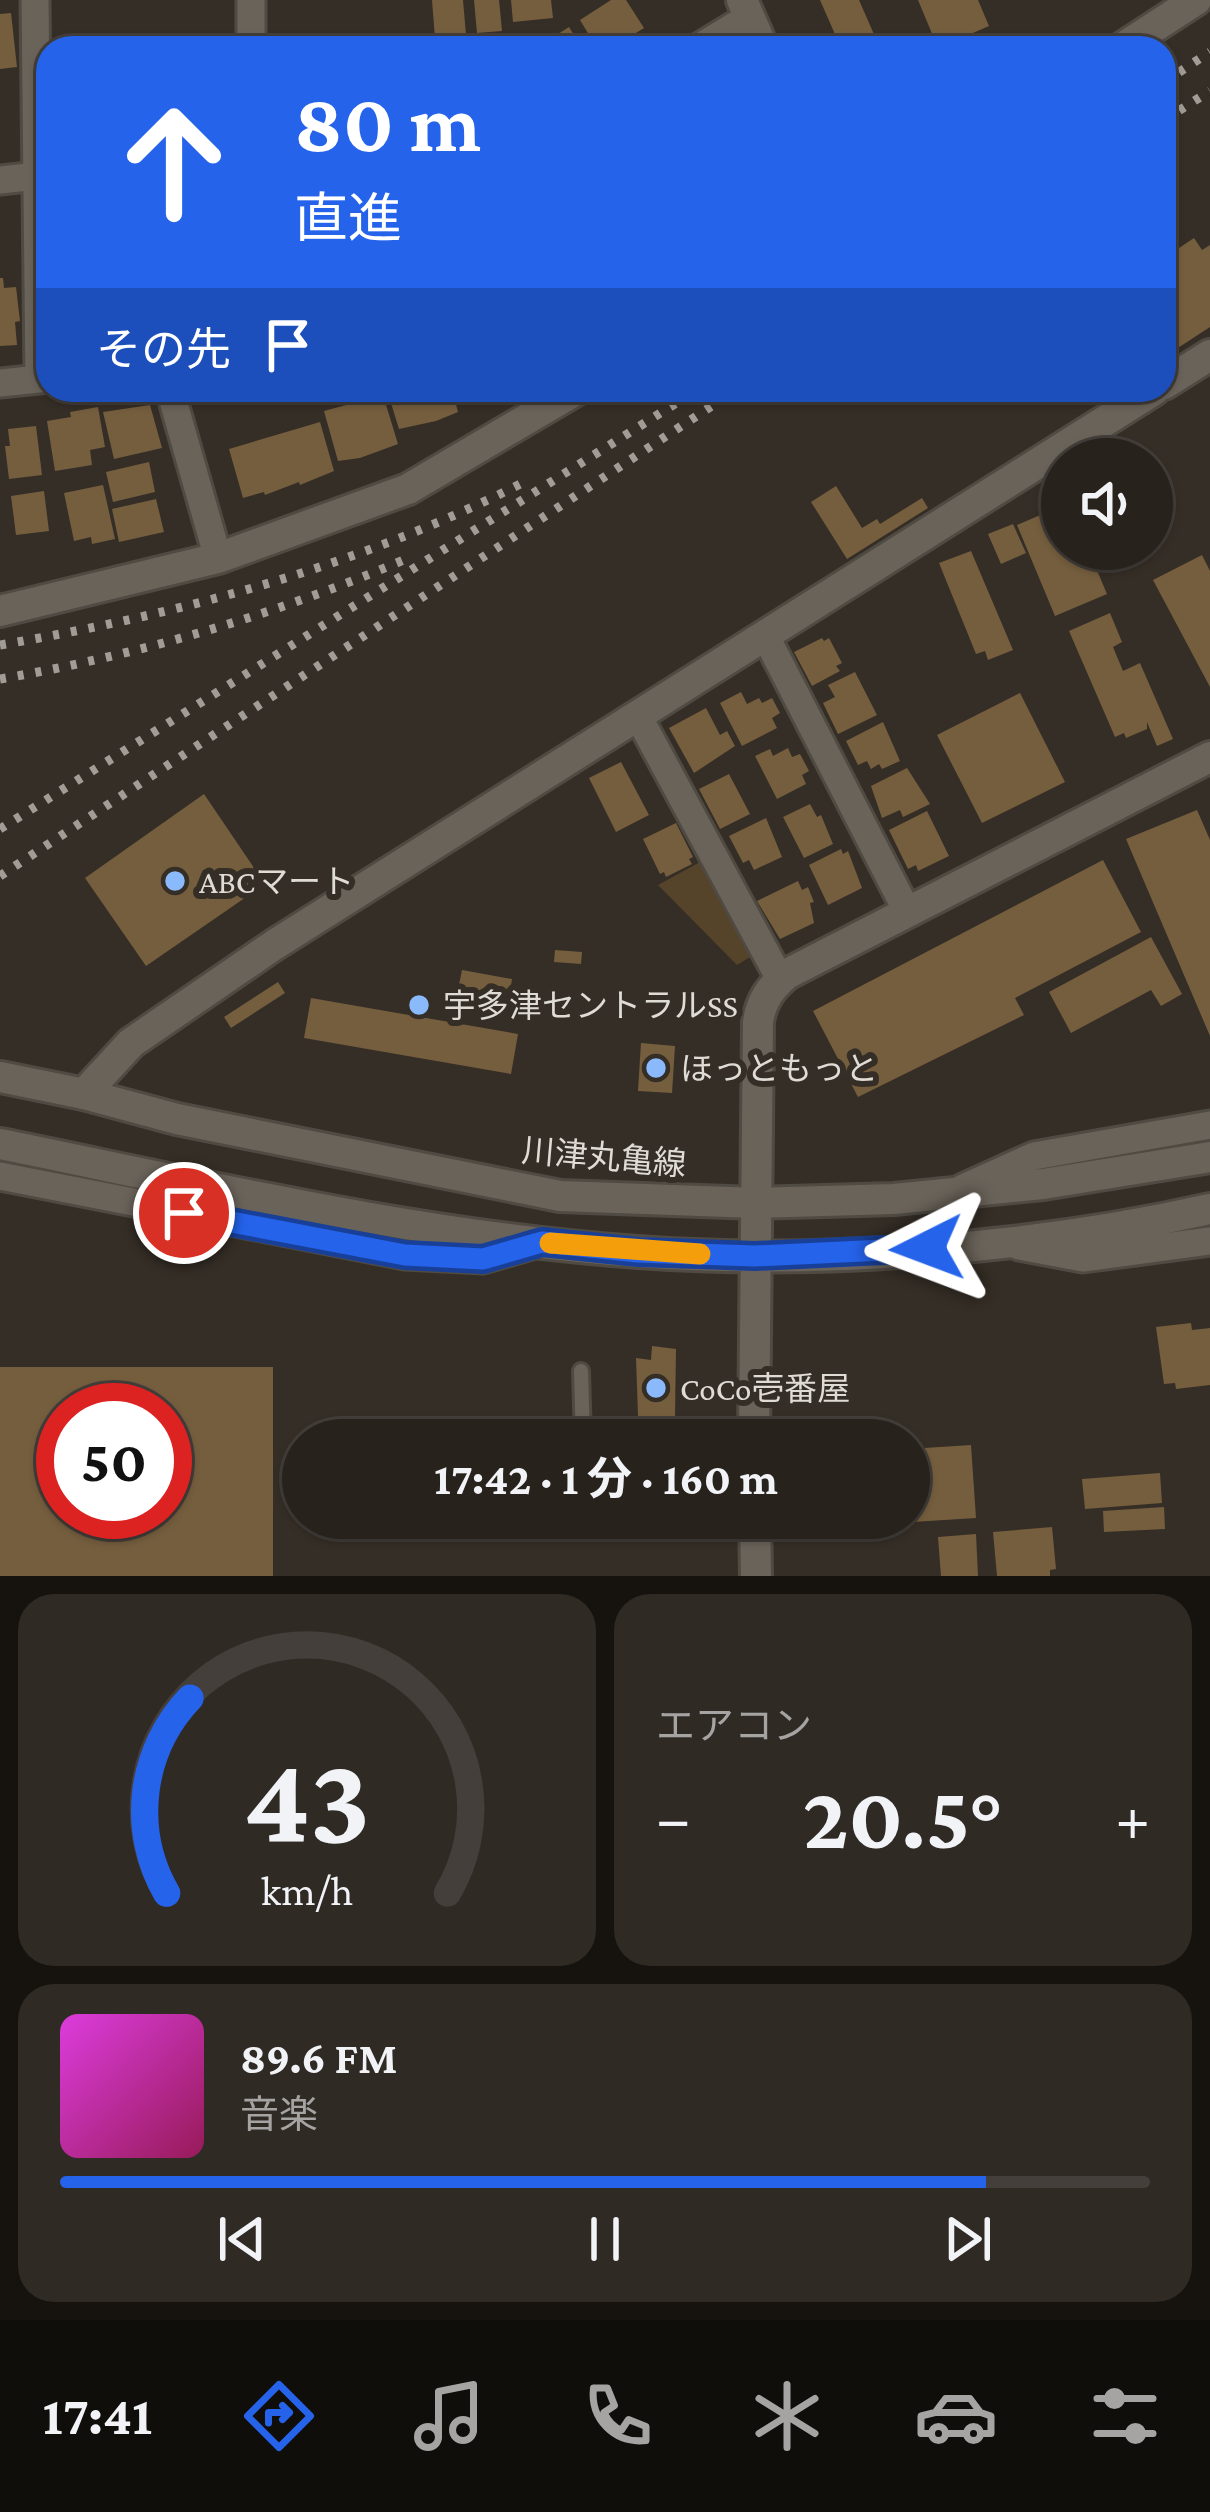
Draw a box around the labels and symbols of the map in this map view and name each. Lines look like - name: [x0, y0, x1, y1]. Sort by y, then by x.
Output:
- place label: ABCマート: [199, 863, 354, 900]
- marker: ABCマート: [162, 868, 188, 894]
- place label: 宇多津セントラルSS: [443, 987, 738, 1024]
- marker: 宇多津セントラルSS: [406, 992, 432, 1018]
- place label: ほっともっと: [680, 1050, 878, 1087]
- marker: ほっともっと: [643, 1055, 669, 1081]
- street label: 川津丸亀線: [520, 1131, 688, 1183]
- pin: [133, 1162, 235, 1264]
- position arrow: [864, 1185, 990, 1311]
- place label: CoCo壱番屋: [680, 1370, 850, 1407]
- marker: CoCo壱番屋: [643, 1375, 669, 1401]
- speed limit sign: 50: [36, 1383, 192, 1539]

